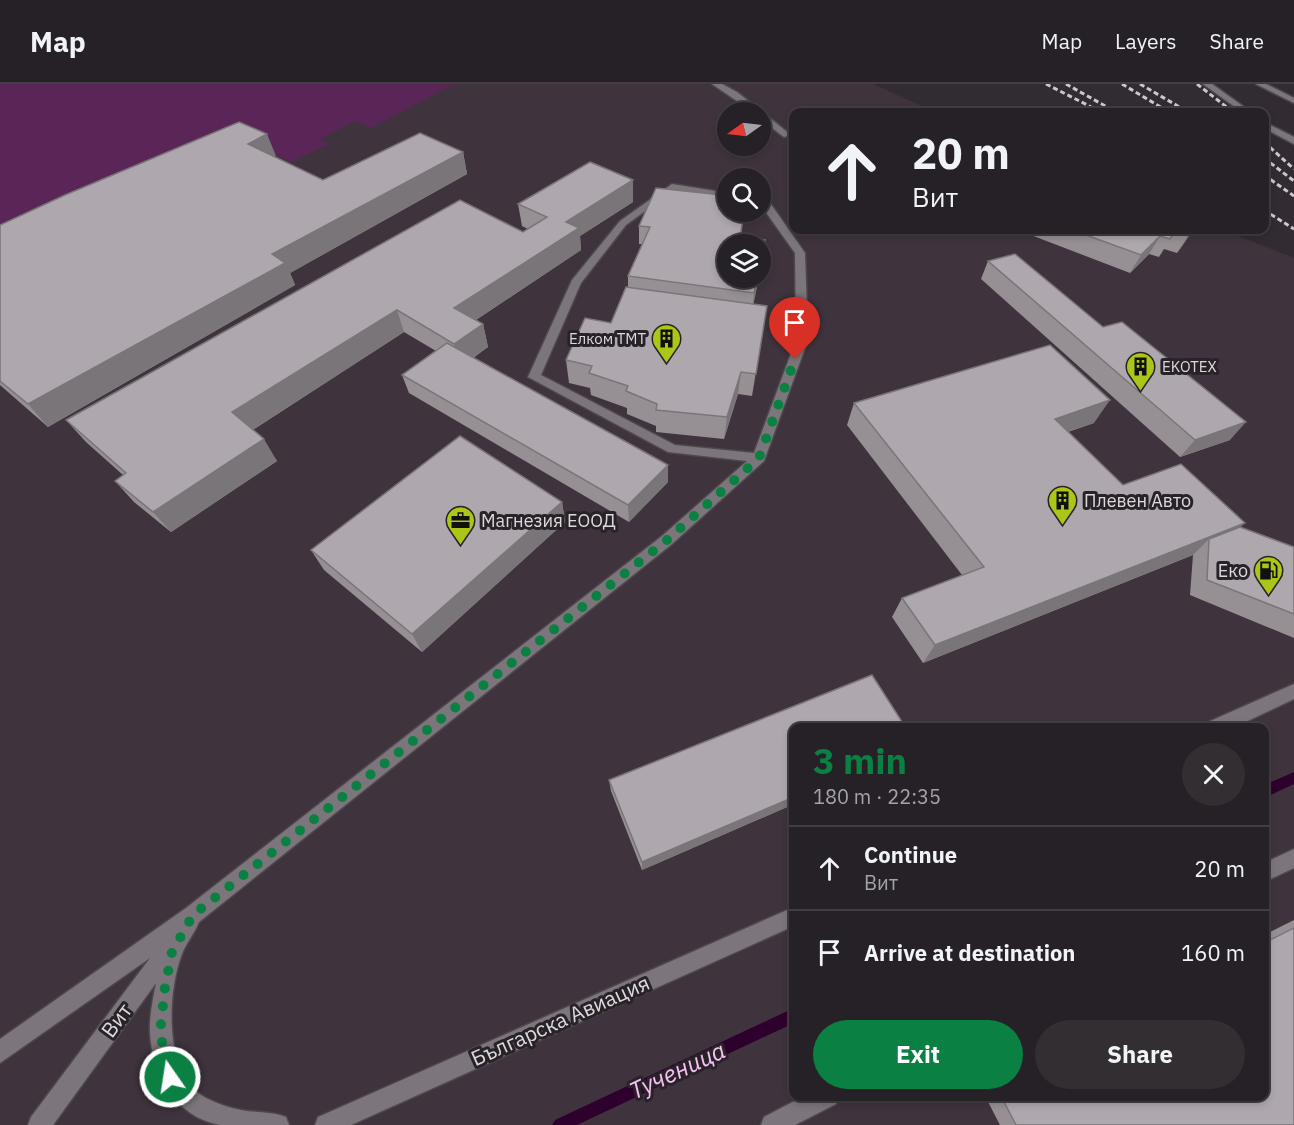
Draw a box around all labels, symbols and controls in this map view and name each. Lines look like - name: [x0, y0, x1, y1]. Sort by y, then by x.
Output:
- text: Map: [30, 23, 86, 60]
- text: Map: [1042, 27, 1082, 55]
- text: Layers: [1115, 27, 1177, 55]
- text: Share: [1210, 27, 1264, 55]
- north arrow: [717, 102, 771, 156]
- map controls: [717, 102, 771, 288]
- text: 20 m: [912, 126, 1010, 181]
- icon: ahead: [813, 132, 891, 210]
- button: search: [717, 168, 771, 222]
- text: Вит: [912, 179, 958, 214]
- button: layers: [717, 234, 771, 288]
- pin: [769, 297, 820, 359]
- icon: arrive: [778, 306, 811, 339]
- building icon: Елком ТМТ: [651, 322, 683, 364]
- place label: Елком ТМТ: [569, 329, 646, 348]
- building icon: EKOTEX: [1125, 350, 1157, 392]
- place label: EKOTEX: [1162, 357, 1217, 376]
- building icon: Плевен Авто: [1047, 484, 1079, 526]
- place label: Плевен Авто: [1084, 489, 1191, 512]
- office icon: Магнезия ЕООД: [444, 504, 476, 546]
- place label: Магнезия ЕООД: [481, 509, 616, 532]
- fuel station icon: Еко: [1253, 554, 1285, 596]
- place label: Еко: [1218, 559, 1248, 582]
- text: 3 min: [813, 737, 907, 784]
- button: close: [1182, 743, 1245, 806]
- text: 180 m · 22:35: [813, 783, 941, 810]
- text: Continue: [864, 840, 957, 869]
- icon: ahead: [813, 852, 846, 885]
- text: 20 m: [1194, 854, 1245, 883]
- text: Вит: [864, 869, 898, 896]
- icon: arrive: [813, 936, 846, 969]
- text: Arrive at destination: [864, 938, 1075, 967]
- text: 160 m: [1181, 938, 1245, 967]
- street label: Българска Авиация: [466, 968, 654, 1072]
- street label: Вит: [94, 997, 138, 1043]
- button: Exit: [813, 1020, 1023, 1089]
- button: Share: [1035, 1020, 1245, 1089]
- water label: Тученица: [624, 1034, 730, 1106]
- position arrow: [138, 1045, 202, 1109]

